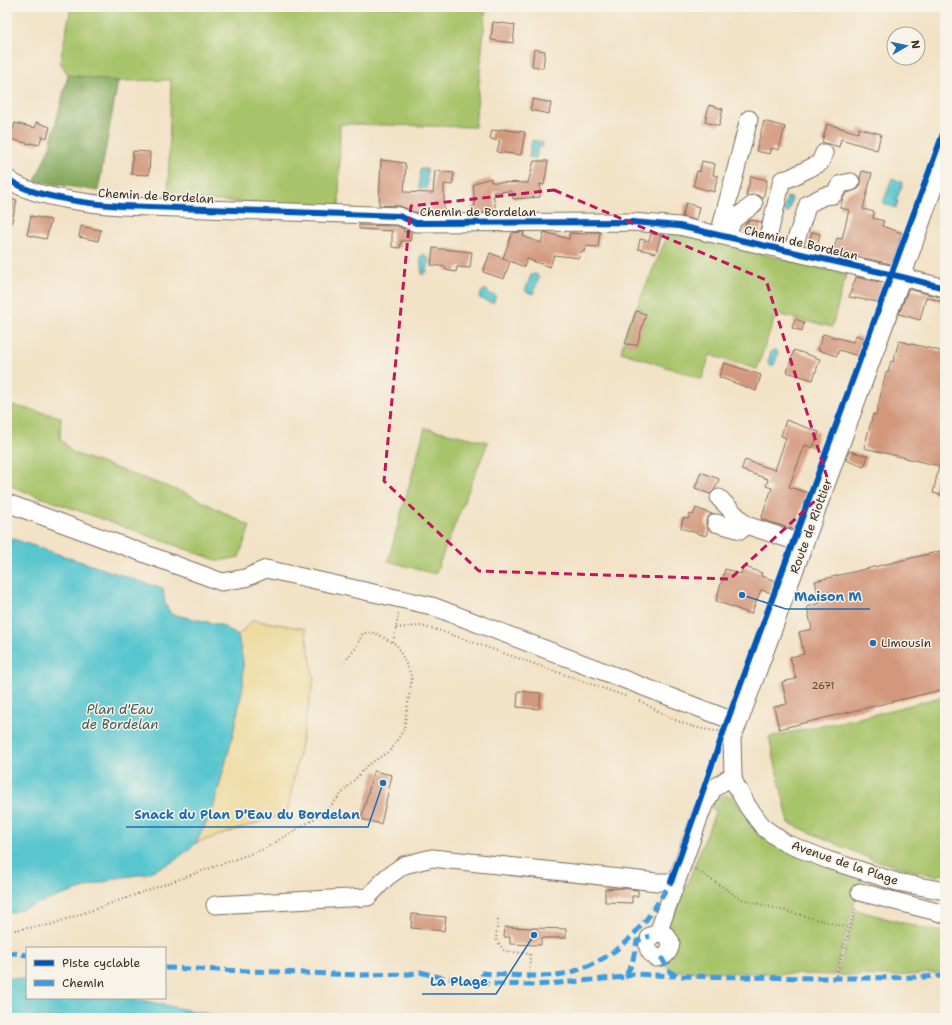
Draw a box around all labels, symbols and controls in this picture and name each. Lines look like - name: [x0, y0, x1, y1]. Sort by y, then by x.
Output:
- north arrow: [886, 26, 926, 66]
- text: N: [907, 39, 924, 50]
- street label: Chemin de Bordelan: [97, 185, 215, 207]
- street label: Chemin de Bordelan: [420, 204, 536, 220]
- street label: Chemin de Bordelan: [742, 222, 860, 264]
- street label: Route de Riottier: [786, 476, 836, 576]
- callout: Maison M: [786, 584, 870, 609]
- text: Maison M: [794, 588, 863, 605]
- place label: Limousin: [881, 635, 931, 651]
- marker: Limousin: [868, 638, 878, 648]
- house number: 2671: [811, 679, 835, 692]
- water label: Plan d'Eau de Bordelan: [82, 701, 158, 733]
- callout: Snack du Plan D'Eau du Bordelan: [126, 802, 368, 827]
- text: Snack du Plan D'Eau du Bordelan: [134, 806, 360, 823]
- street label: Avenue de la Plage: [790, 837, 901, 889]
- legend: [26, 947, 166, 999]
- text: Piste cyclable: [62, 955, 140, 971]
- callout: La Plage: [422, 969, 496, 994]
- text: La Plage: [430, 973, 488, 990]
- text: Chemin: [62, 975, 104, 991]

